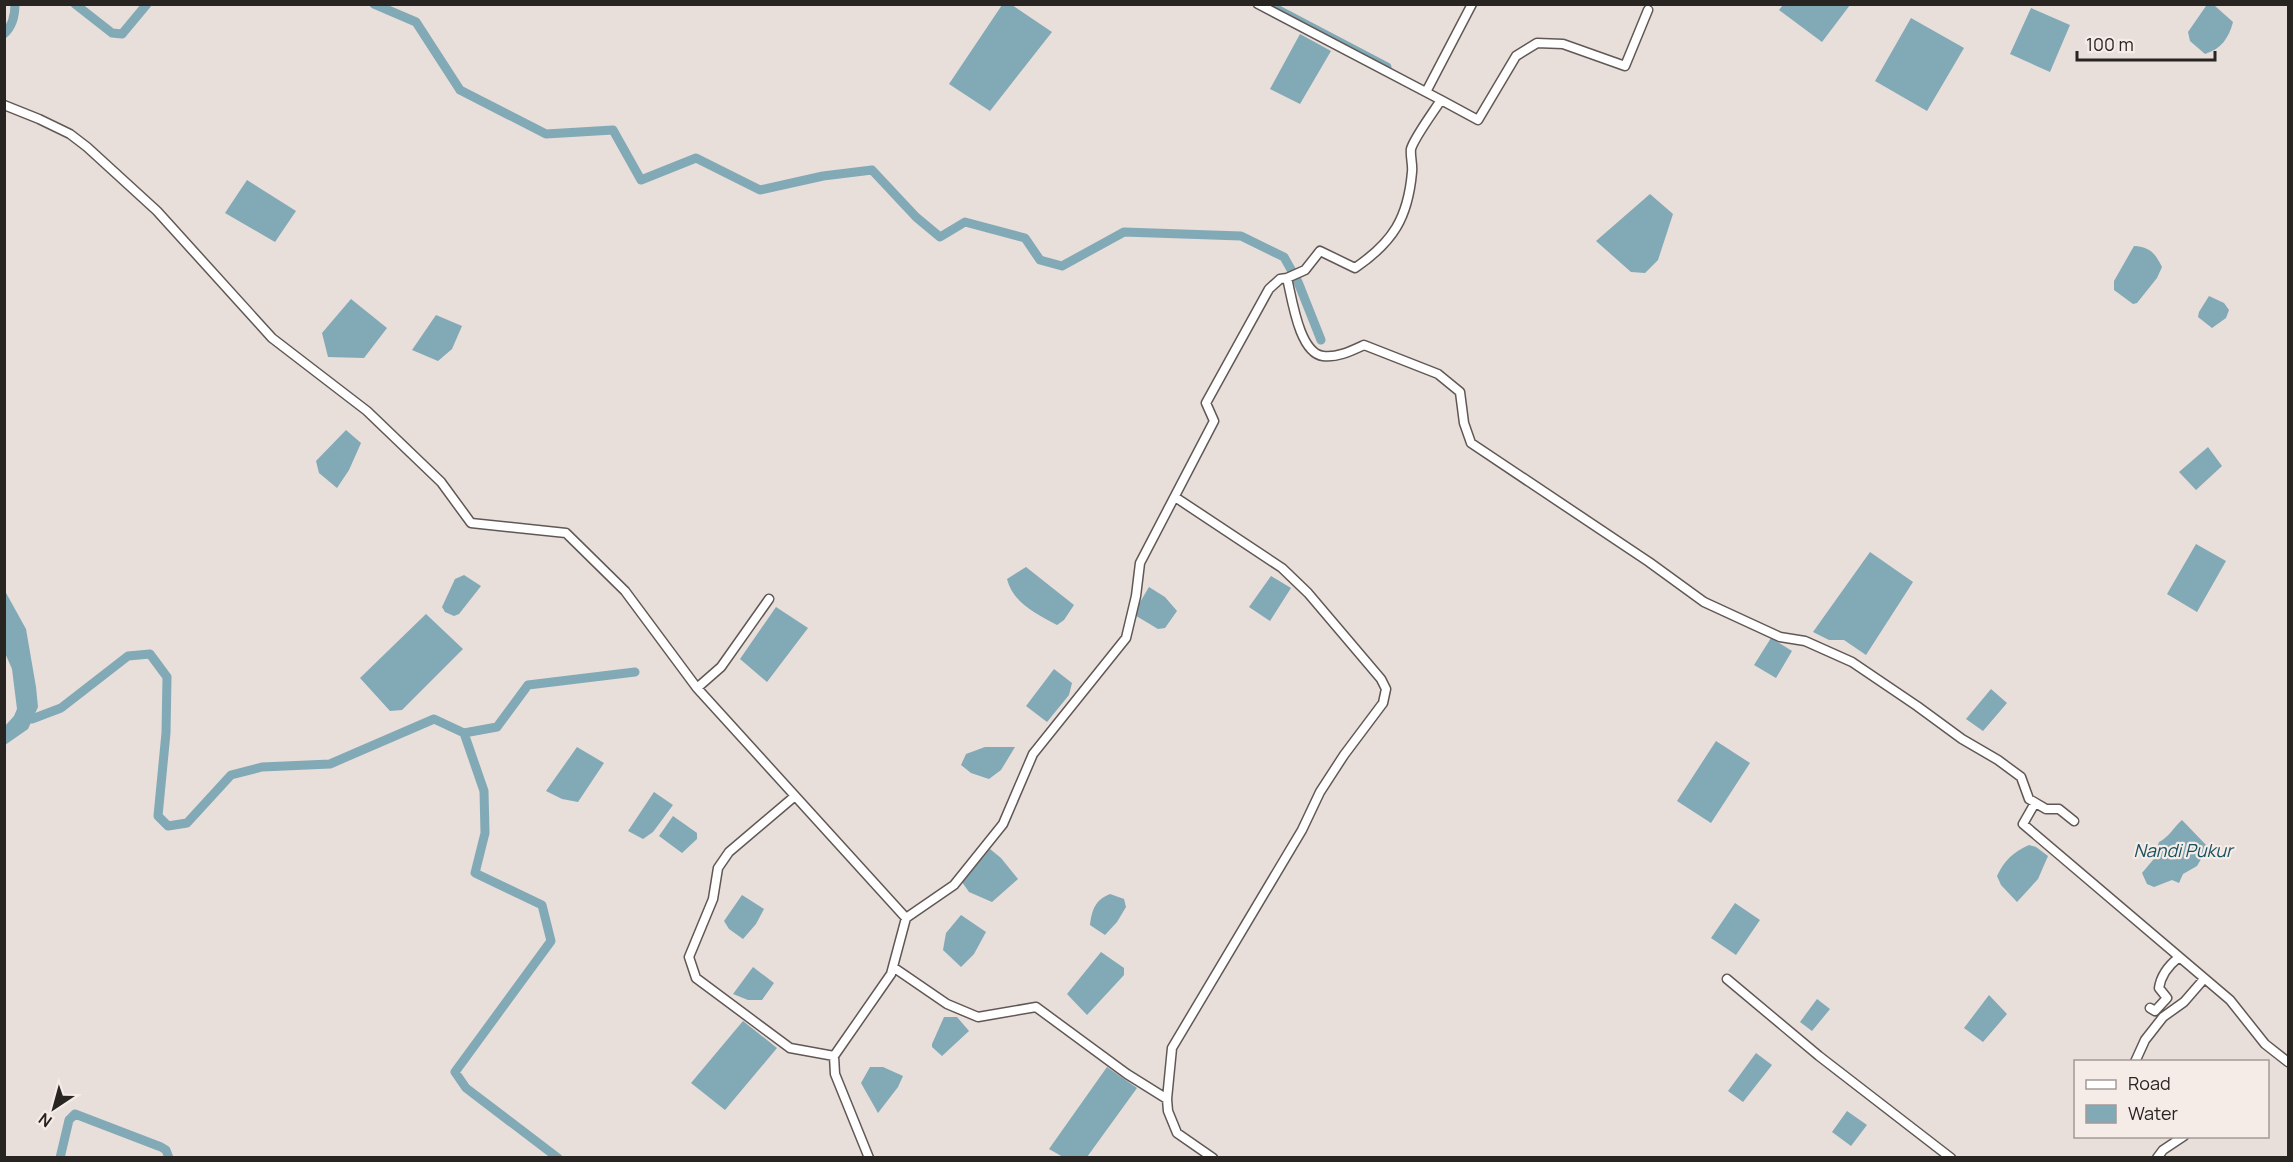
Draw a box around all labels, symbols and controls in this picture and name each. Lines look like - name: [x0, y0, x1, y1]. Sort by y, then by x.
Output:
- scale bar: [2077, 24, 2215, 62]
- text: 100 m: [2086, 32, 2134, 56]
- water label: Nandi Pukur: [2133, 838, 2235, 862]
- legend: [2074, 1060, 2269, 1138]
- text: Road: [2128, 1071, 2171, 1095]
- north arrow: [24, 1078, 84, 1138]
- text: Water: [2128, 1101, 2178, 1125]
- text: N: [34, 1108, 56, 1132]

